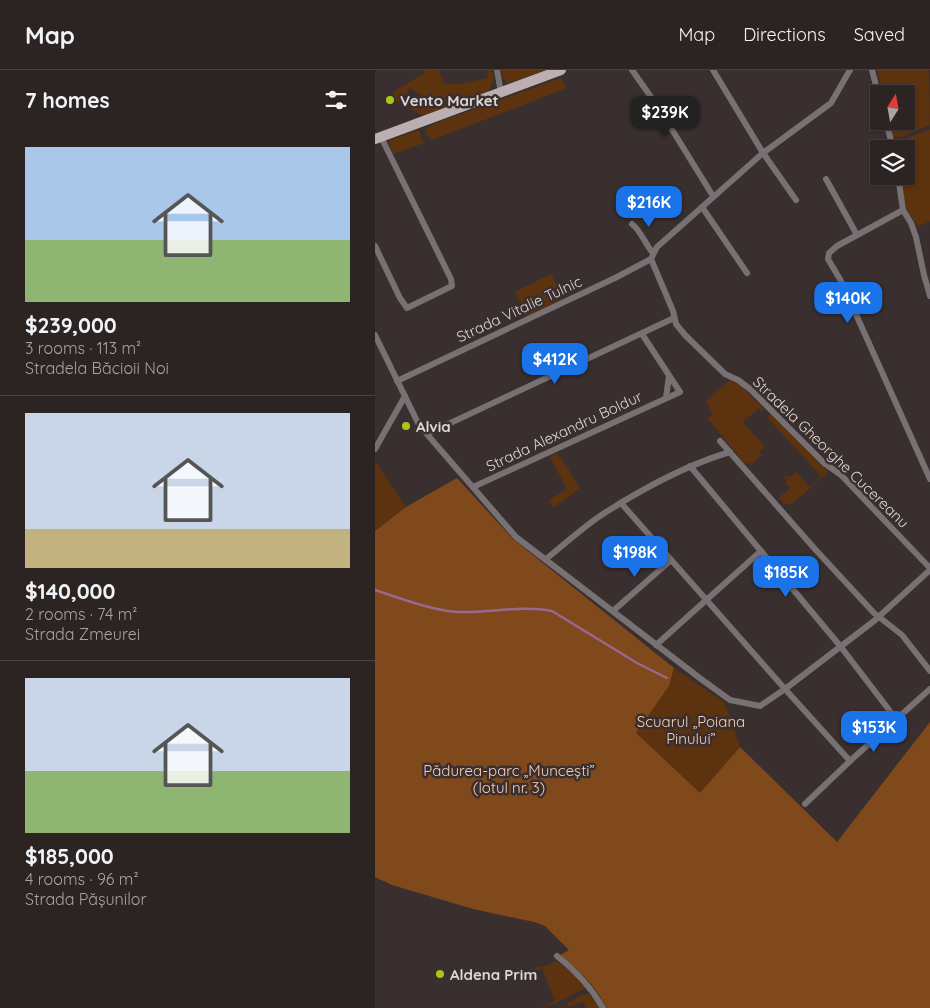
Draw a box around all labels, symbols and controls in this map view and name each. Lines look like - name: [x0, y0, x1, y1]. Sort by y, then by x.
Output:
- text: Map: [25, 20, 75, 50]
- text: Map: [678, 23, 715, 46]
- text: Directions: [743, 23, 826, 46]
- text: Saved: [854, 23, 905, 46]
- north arrow: [870, 85, 915, 130]
- map controls: [870, 85, 915, 185]
- icon: filters: [322, 86, 350, 114]
- text: 7 homes: [25, 87, 110, 113]
- place label: Vento Market: [400, 91, 499, 110]
- marker: Vento Market: [384, 94, 396, 106]
- pin: $239K: [630, 96, 700, 138]
- text: $239K: [642, 102, 688, 122]
- button: layers: [870, 140, 915, 185]
- icon: home: [143, 180, 233, 270]
- pin: $216K: [614, 186, 684, 228]
- text: $216K: [627, 192, 671, 212]
- street label: Strada Vitalie Tulnic: [453, 272, 585, 346]
- pin: $140K: [813, 282, 883, 324]
- text: $140K: [825, 288, 871, 308]
- text: $239,000: [25, 312, 117, 338]
- text: 3 rooms · 113 m²: [25, 338, 141, 358]
- pin: $412K: [520, 342, 590, 385]
- text: $412K: [533, 349, 577, 369]
- text: Stradela Băcioii Noi: [25, 358, 169, 378]
- street label: Stradela Gheorghe Cucereanu: [749, 372, 913, 532]
- street label: Strada Alexandru Boldur: [483, 386, 645, 476]
- place label: Alvia: [416, 417, 451, 436]
- marker: Alvia: [400, 420, 412, 432]
- icon: home: [143, 445, 233, 535]
- pin: $198K: [600, 536, 670, 578]
- text: $198K: [613, 542, 657, 562]
- pin: $185K: [751, 556, 821, 598]
- text: $185K: [764, 562, 808, 582]
- text: $140,000: [25, 578, 115, 604]
- text: 2 rooms · 74 m²: [25, 604, 137, 624]
- text: Strada Zmeurei: [25, 624, 140, 644]
- icon: home: [143, 710, 233, 800]
- pin: $153K: [839, 710, 909, 753]
- park label: Scuarul „Poiana Pinului”: [637, 712, 745, 748]
- text: $153K: [852, 717, 896, 737]
- park label: Pădurea-parc „Muncești” (lotul nr. 3): [423, 761, 595, 797]
- text: $185,000: [25, 843, 114, 869]
- text: 4 rooms · 96 m²: [25, 869, 138, 889]
- text: Strada Pășunilor: [25, 889, 147, 909]
- place label: Aldena Prim: [450, 965, 537, 984]
- marker: Aldena Prim: [434, 968, 446, 980]

